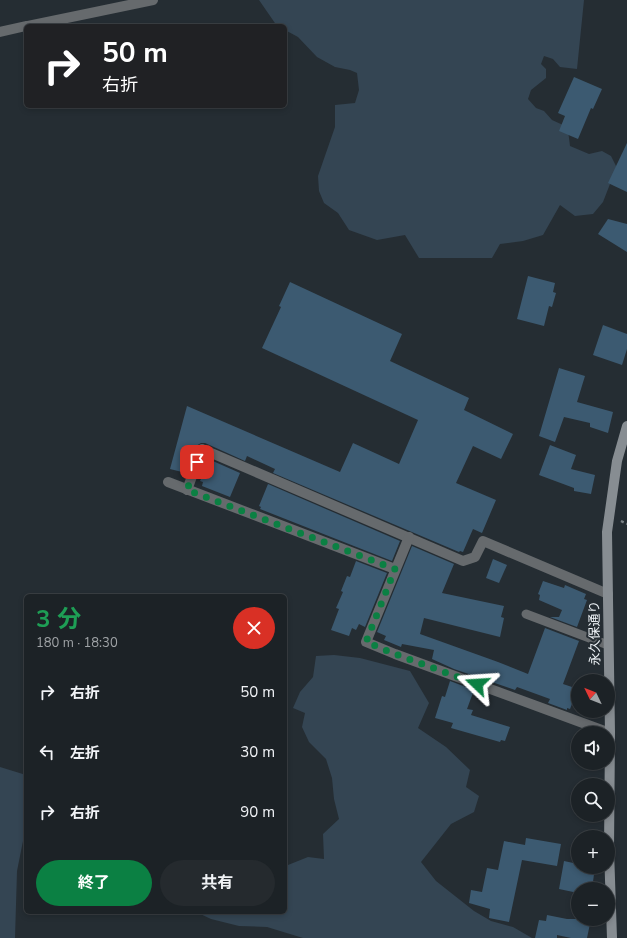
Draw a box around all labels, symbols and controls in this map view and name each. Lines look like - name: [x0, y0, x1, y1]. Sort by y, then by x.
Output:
- text: 50 m: [102, 34, 168, 72]
- icon: right: [36, 40, 88, 92]
- text: 右折: [102, 73, 138, 97]
- pin: [180, 445, 214, 479]
- icon: arrive: [186, 451, 208, 473]
- street label: 永久保通り: [585, 600, 605, 666]
- text: 3 分: [36, 603, 81, 635]
- button: close: [233, 607, 275, 649]
- text: 180 m · 18:30: [36, 634, 118, 652]
- position arrow: [456, 663, 498, 705]
- north arrow: [571, 674, 615, 718]
- map controls: [571, 674, 615, 926]
- icon: right: [36, 681, 58, 703]
- text: 50 m: [240, 682, 275, 702]
- text: 右折: [70, 683, 100, 703]
- button: sound: [571, 726, 615, 770]
- icon: left: [36, 741, 58, 763]
- text: 30 m: [240, 742, 275, 762]
- text: 左折: [70, 743, 100, 763]
- button: search: [571, 778, 615, 822]
- icon: right: [36, 801, 58, 823]
- text: 90 m: [240, 802, 275, 822]
- text: 右折: [70, 803, 100, 823]
- button: +: [571, 830, 615, 874]
- button: 終了: [36, 860, 152, 906]
- button: 共有: [160, 860, 275, 906]
- button: −: [571, 882, 615, 926]

